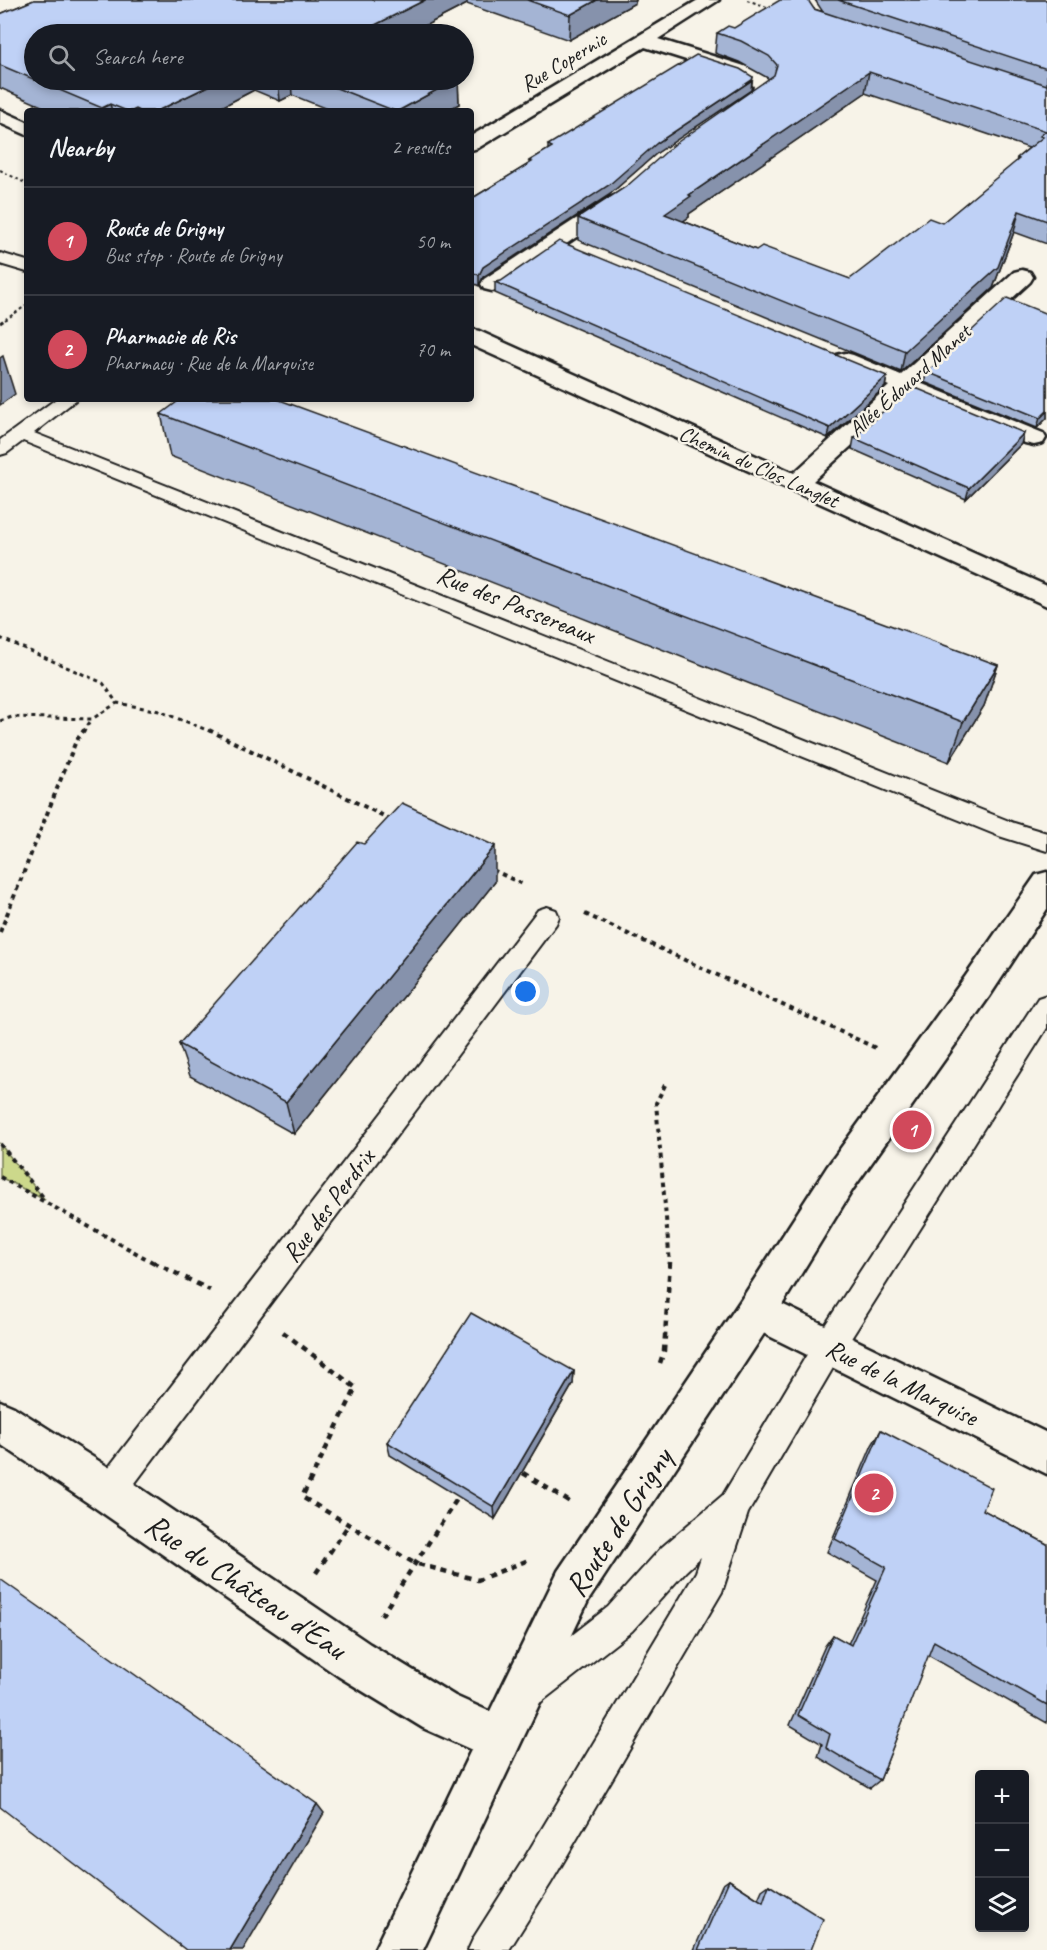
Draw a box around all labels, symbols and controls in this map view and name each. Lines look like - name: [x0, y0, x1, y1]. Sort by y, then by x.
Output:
- search box: [24, 24, 474, 90]
- street label: Rue Copernic: [515, 25, 613, 98]
- icon: search: [45, 41, 78, 74]
- text: Search here: [93, 43, 183, 71]
- text: Nearby: [48, 131, 113, 164]
- text: 2 results: [391, 135, 450, 160]
- text: Route de Grigny: [105, 215, 223, 243]
- text: 1: [63, 229, 72, 254]
- text: 50 m: [416, 229, 450, 254]
- text: Bus stop · Route de Grigny: [105, 243, 282, 268]
- street label: Allée Édouard Manet: [843, 317, 979, 443]
- text: Pharmacie de Ris: [105, 323, 236, 351]
- text: 2: [63, 337, 72, 362]
- text: 70 m: [416, 337, 450, 362]
- text: Pharmacy · Rue de la Marquise: [105, 351, 313, 376]
- street label: Chemin du Clos Langlet: [675, 419, 845, 516]
- street label: Rue des Passereaux: [432, 558, 602, 652]
- your location: [511, 977, 540, 1006]
- pin: 1: [892, 1108, 932, 1152]
- street label: Rue des Perdrix: [275, 1140, 383, 1269]
- street label: Rue de la Marquise: [821, 1332, 984, 1434]
- street label: Route de Grigny: [555, 1438, 683, 1604]
- pin: 2: [854, 1470, 894, 1516]
- street label: Rue du Château d'Eau: [137, 1504, 356, 1670]
- map controls: [975, 1770, 1029, 1932]
- button: +: [975, 1770, 1029, 1824]
- button: −: [975, 1824, 1029, 1878]
- button: layers: [975, 1878, 1029, 1932]

